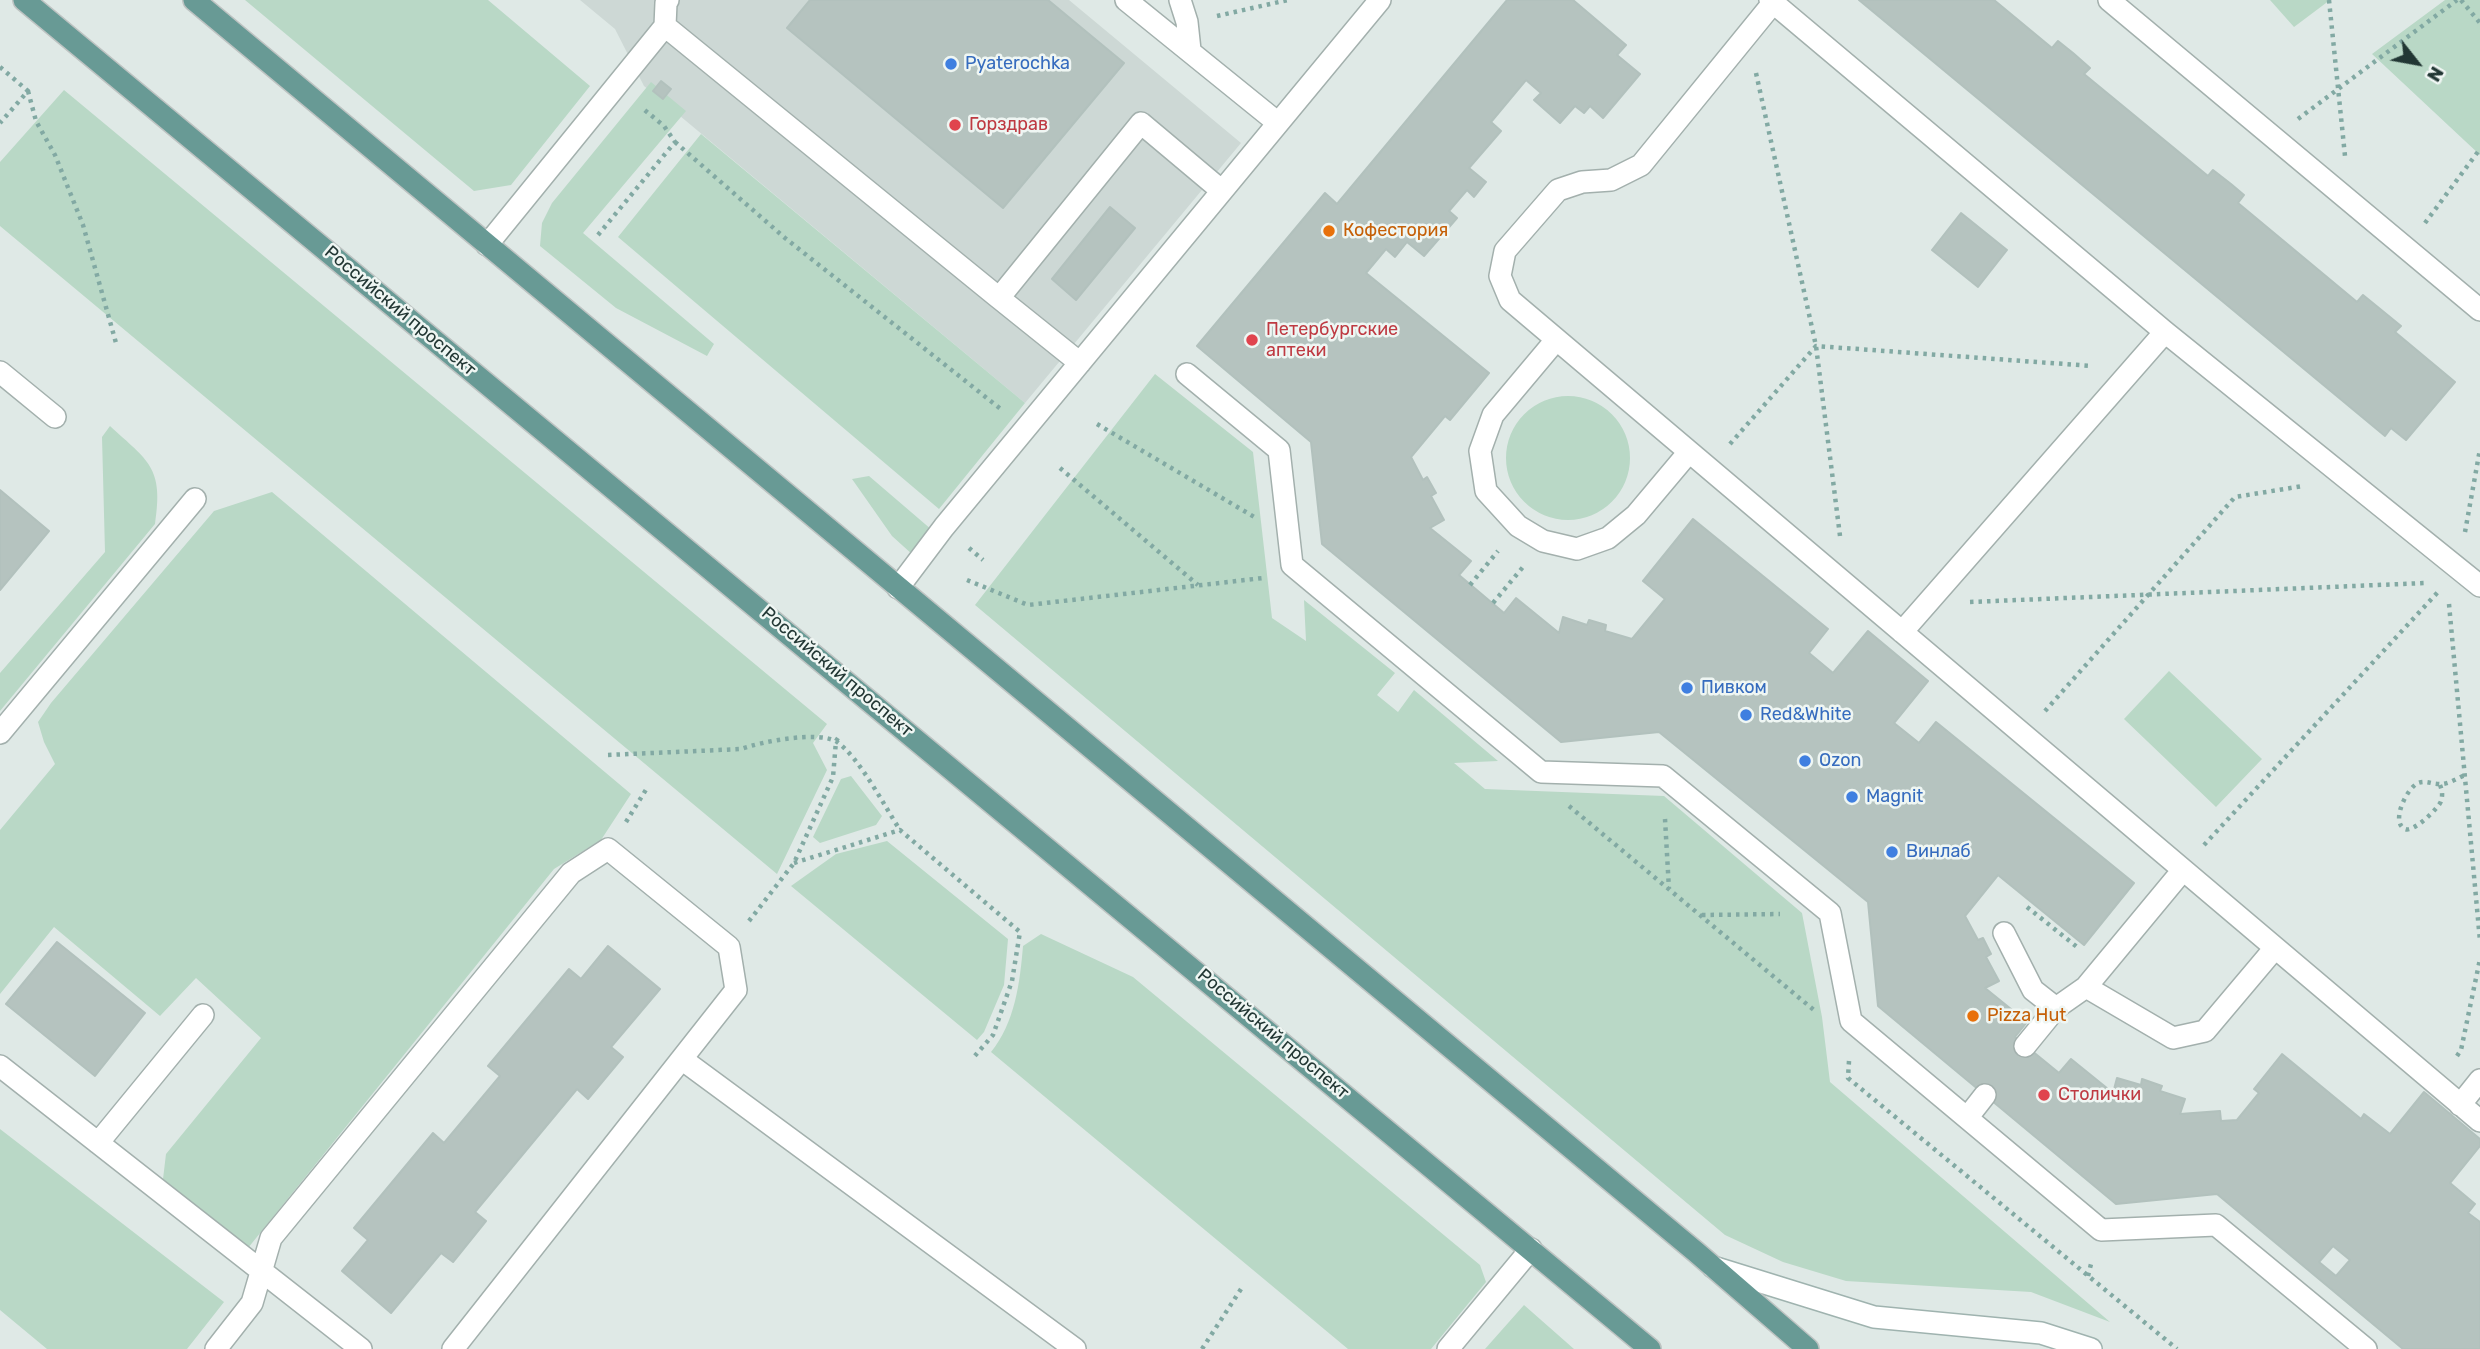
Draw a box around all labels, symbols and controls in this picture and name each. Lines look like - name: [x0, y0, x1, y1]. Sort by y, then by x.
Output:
- north arrow: [2382, 28, 2452, 98]
- place label: Pyaterochka: [965, 53, 1070, 75]
- marker: Pyaterochka: [943, 56, 959, 72]
- text: N: [2422, 62, 2449, 86]
- place label: Горздрав: [969, 114, 1048, 136]
- marker: Горздрав: [947, 117, 963, 133]
- place label: Кофестория: [1343, 220, 1448, 242]
- marker: Кофестория: [1321, 223, 1337, 239]
- street label: Российский проспект: [320, 241, 480, 381]
- place label: Петербургские аптеки: [1266, 319, 1398, 362]
- marker: Петербургские аптеки: [1244, 332, 1260, 348]
- street label: Российский проспект: [757, 602, 917, 742]
- place label: Пивком: [1701, 677, 1767, 699]
- marker: Пивком: [1679, 680, 1695, 696]
- place label: Red&White: [1760, 704, 1852, 726]
- marker: Red&White: [1738, 707, 1754, 723]
- place label: Ozon: [1819, 750, 1861, 772]
- marker: Ozon: [1797, 753, 1813, 769]
- place label: Magnit: [1866, 786, 1923, 808]
- marker: Magnit: [1844, 789, 1860, 805]
- place label: Винлаб: [1906, 841, 1971, 863]
- marker: Винлаб: [1884, 844, 1900, 860]
- street label: Российский проспект: [1193, 964, 1353, 1104]
- place label: Pizza Hut: [1987, 1005, 2066, 1027]
- marker: Pizza Hut: [1965, 1008, 1981, 1024]
- place label: Столички: [2058, 1084, 2141, 1106]
- marker: Столички: [2036, 1087, 2052, 1103]

